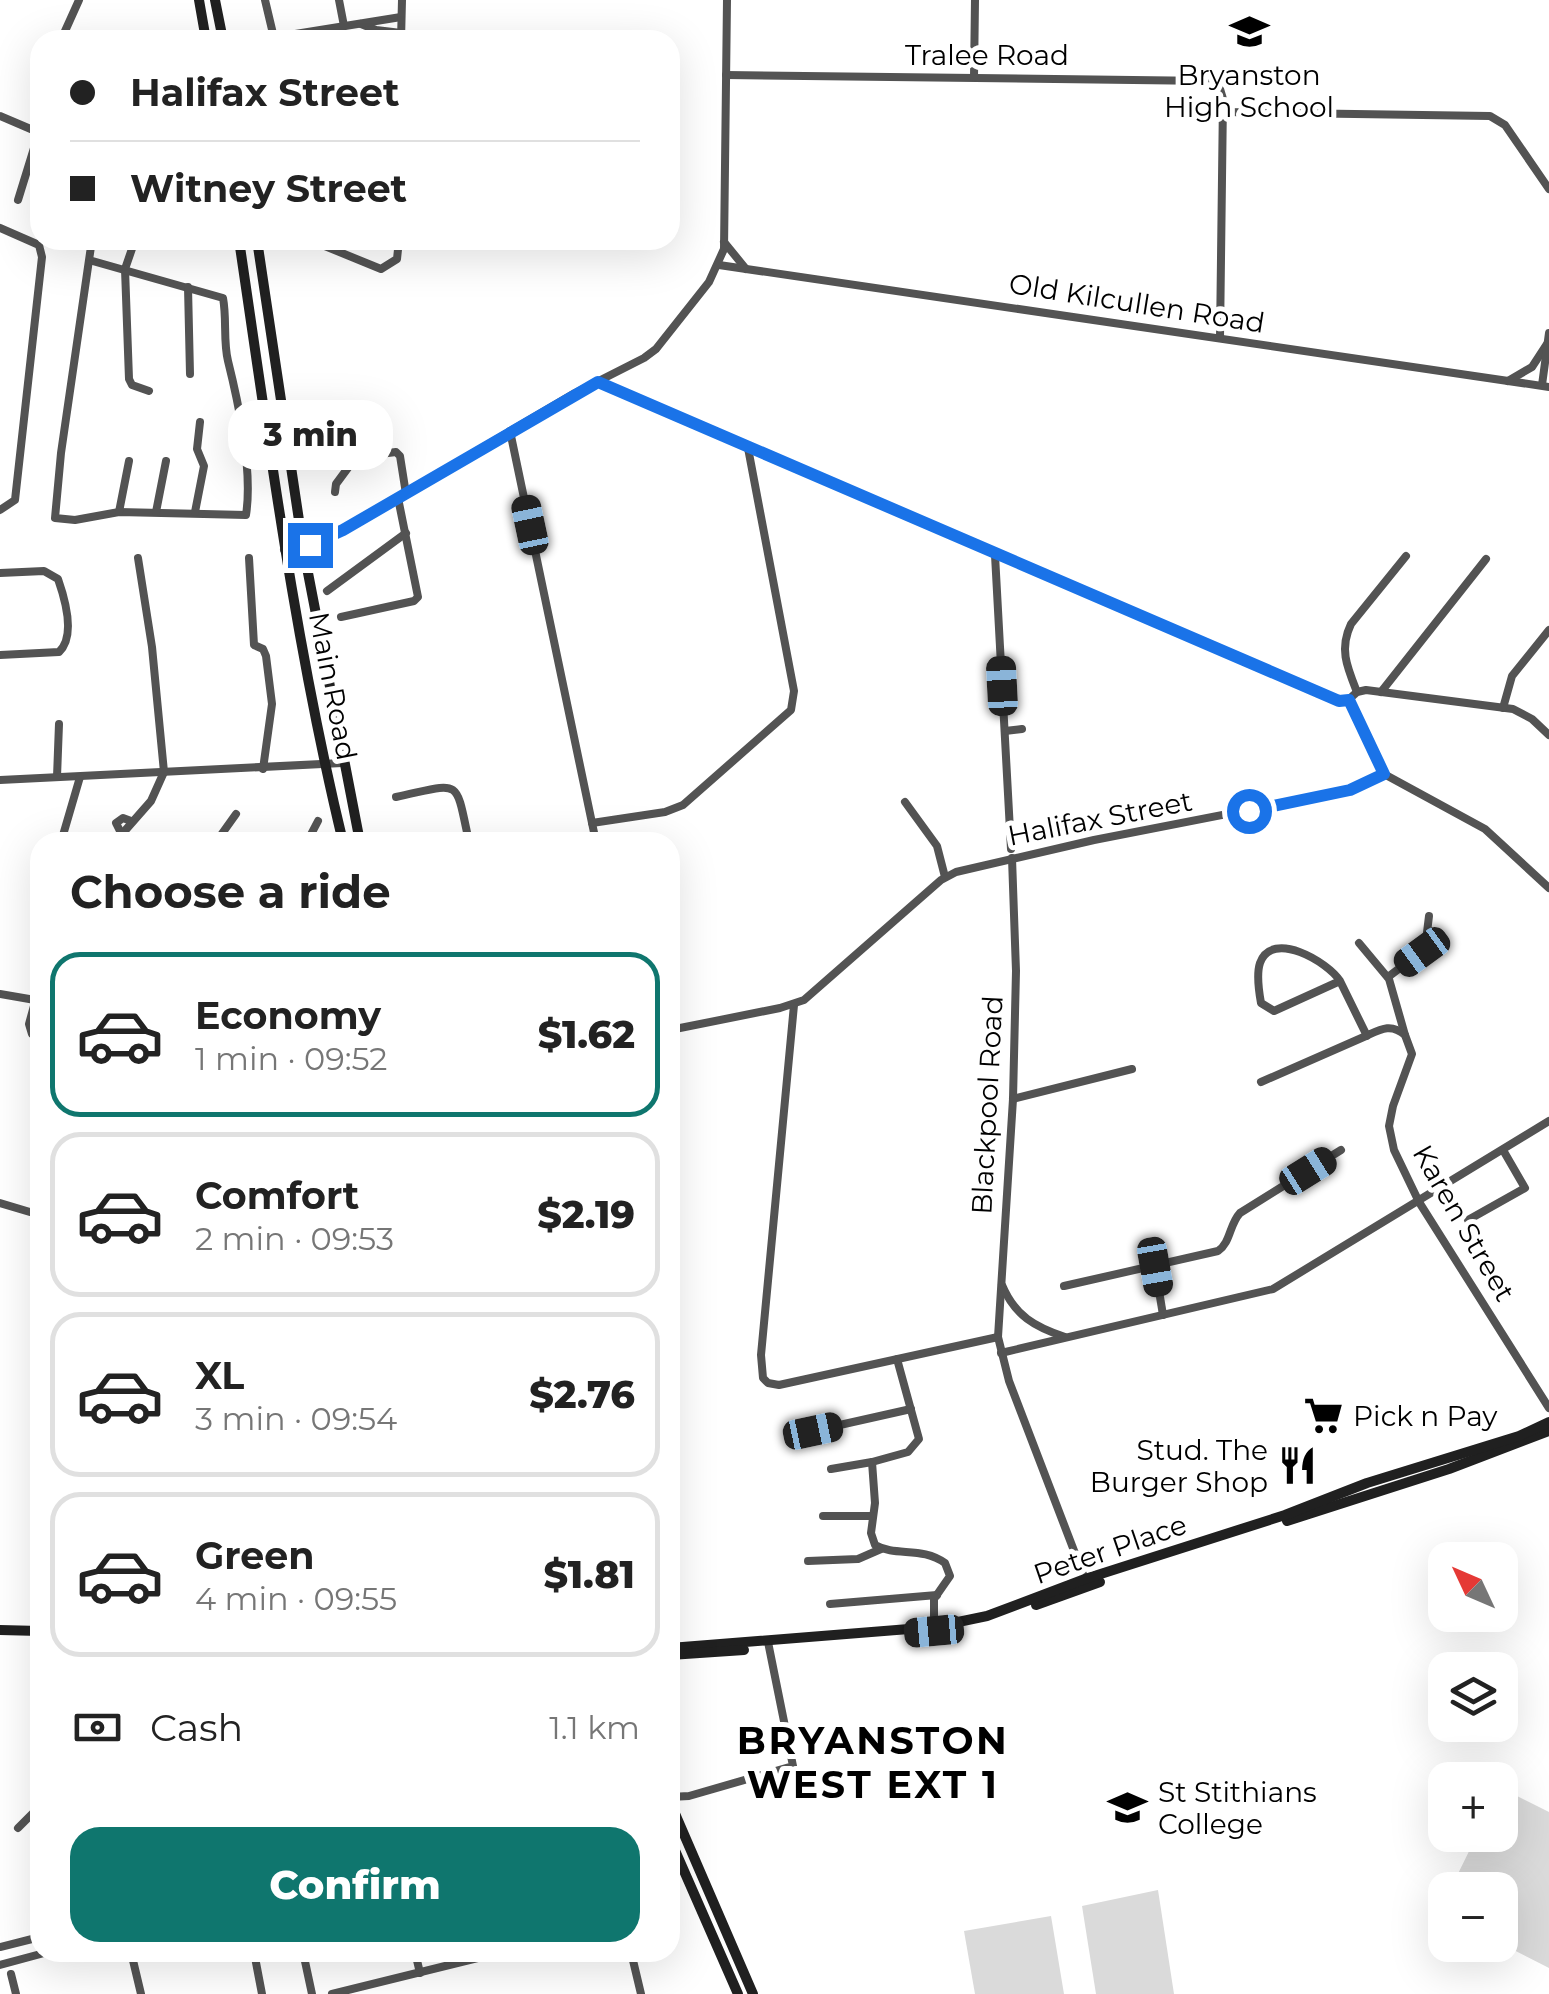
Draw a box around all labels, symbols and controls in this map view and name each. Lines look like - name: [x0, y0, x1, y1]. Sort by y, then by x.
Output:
- school or university icon: Bryanston High School: [1228, 11, 1270, 53]
- street label: Tralee Road: [905, 38, 1069, 72]
- place label: Bryanston High School: [1164, 58, 1334, 124]
- text: Halifax Street: [130, 69, 399, 116]
- text: Witney Street: [130, 165, 407, 212]
- street label: Old Kilcullen Road: [1007, 266, 1267, 340]
- callout: 3 min: [228, 400, 392, 470]
- text: 3 min: [263, 415, 358, 454]
- car: [509, 493, 551, 557]
- route end: [288, 523, 333, 568]
- street label: Main Road: [302, 609, 364, 763]
- car: [985, 655, 1019, 717]
- street label: Halifax Street: [1005, 783, 1195, 853]
- route start: [1227, 789, 1272, 834]
- text: Choose a ride: [70, 864, 391, 919]
- car: [1389, 922, 1455, 982]
- icon: car: [75, 990, 165, 1080]
- text: Economy: [195, 992, 381, 1039]
- street label: Blackpool Road: [964, 995, 1010, 1215]
- text: $1.62: [538, 1011, 635, 1058]
- text: 1 min · 09:52: [195, 1039, 388, 1078]
- street label: Karen Street: [1406, 1139, 1522, 1307]
- car: [1275, 1142, 1341, 1200]
- icon: car: [75, 1170, 165, 1260]
- text: Comfort: [195, 1172, 359, 1219]
- text: $2.19: [537, 1191, 635, 1238]
- text: 2 min · 09:53: [195, 1219, 394, 1258]
- car: [1135, 1235, 1175, 1299]
- icon: car: [75, 1350, 165, 1440]
- text: XL: [195, 1352, 244, 1399]
- text: $2.76: [529, 1371, 635, 1418]
- supermarket icon: Pick n Pay: [1302, 1395, 1344, 1437]
- text: 3 min · 09:54: [195, 1399, 397, 1438]
- place label: Pick n Pay: [1353, 1399, 1498, 1433]
- car: [781, 1410, 845, 1452]
- place label: Stud. The Burger Shop: [1090, 1433, 1268, 1499]
- restaurant icon: Stud. The Burger Shop: [1277, 1445, 1319, 1487]
- street label: Peter Place: [1029, 1507, 1191, 1591]
- icon: car: [75, 1530, 165, 1620]
- text: Green: [195, 1532, 315, 1579]
- north arrow: [1428, 1542, 1518, 1632]
- map controls: [1428, 1542, 1518, 1962]
- text: $1.81: [543, 1551, 635, 1598]
- text: 4 min · 09:55: [195, 1579, 397, 1618]
- car: [903, 1613, 965, 1649]
- button: layers: [1428, 1652, 1518, 1742]
- icon: cash: [70, 1700, 125, 1755]
- text: Cash: [150, 1704, 243, 1751]
- text: 1.1 km: [549, 1708, 640, 1747]
- district label: BRYANSTON WEST EXT 1: [737, 1717, 1009, 1808]
- button: +: [1428, 1762, 1518, 1852]
- place label: St Stithians College: [1158, 1775, 1317, 1841]
- school or university icon: St Stithians College: [1107, 1787, 1149, 1829]
- button: Confirm: [70, 1827, 640, 1942]
- button: −: [1428, 1872, 1518, 1962]

